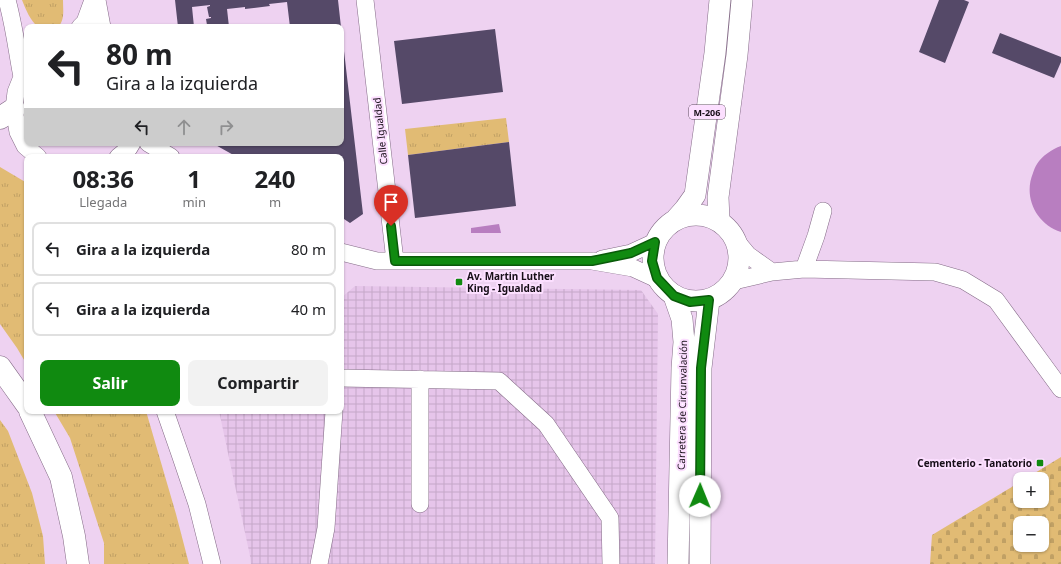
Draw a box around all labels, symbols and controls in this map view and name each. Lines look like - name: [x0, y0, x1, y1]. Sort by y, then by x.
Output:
- text: 80 m: [106, 35, 173, 73]
- icon: left: [40, 40, 92, 92]
- text: Gira a la izquierda: [106, 71, 258, 95]
- street label: Calle Igualdad: [370, 97, 390, 165]
- road number: M-206: [689, 105, 725, 119]
- icon: left: [131, 116, 153, 138]
- icon: ahead: [173, 116, 195, 138]
- icon: right: [215, 116, 237, 138]
- text: 08:36: [72, 162, 134, 195]
- text: 1: [187, 162, 201, 195]
- text: 240: [254, 162, 296, 195]
- pin: [374, 185, 408, 226]
- icon: arrive: [380, 191, 402, 213]
- text: Llegada: [79, 193, 127, 211]
- text: min: [182, 193, 206, 211]
- text: m: [269, 193, 281, 211]
- icon: left: [42, 238, 64, 260]
- text: Gira a la izquierda: [76, 239, 210, 259]
- text: 80 m: [291, 239, 326, 259]
- place label: Av. Martin Luther King - Igualdad: [467, 269, 555, 295]
- marker: Av. Martin Luther King - Igualdad: [454, 277, 464, 287]
- icon: left: [42, 298, 64, 320]
- text: Gira a la izquierda: [76, 299, 210, 319]
- text: 40 m: [291, 299, 326, 319]
- street label: Carretera de Circunvalación: [674, 340, 690, 470]
- button: Salir: [40, 360, 180, 406]
- button: Compartir: [188, 360, 328, 406]
- place label: Cementerio - Tanatorio: [917, 456, 1032, 470]
- marker: Cementerio - Tanatorio: [1035, 458, 1045, 468]
- map controls: [1013, 472, 1049, 552]
- button: +: [1013, 472, 1049, 508]
- position arrow: [679, 475, 721, 517]
- button: −: [1013, 516, 1049, 552]

